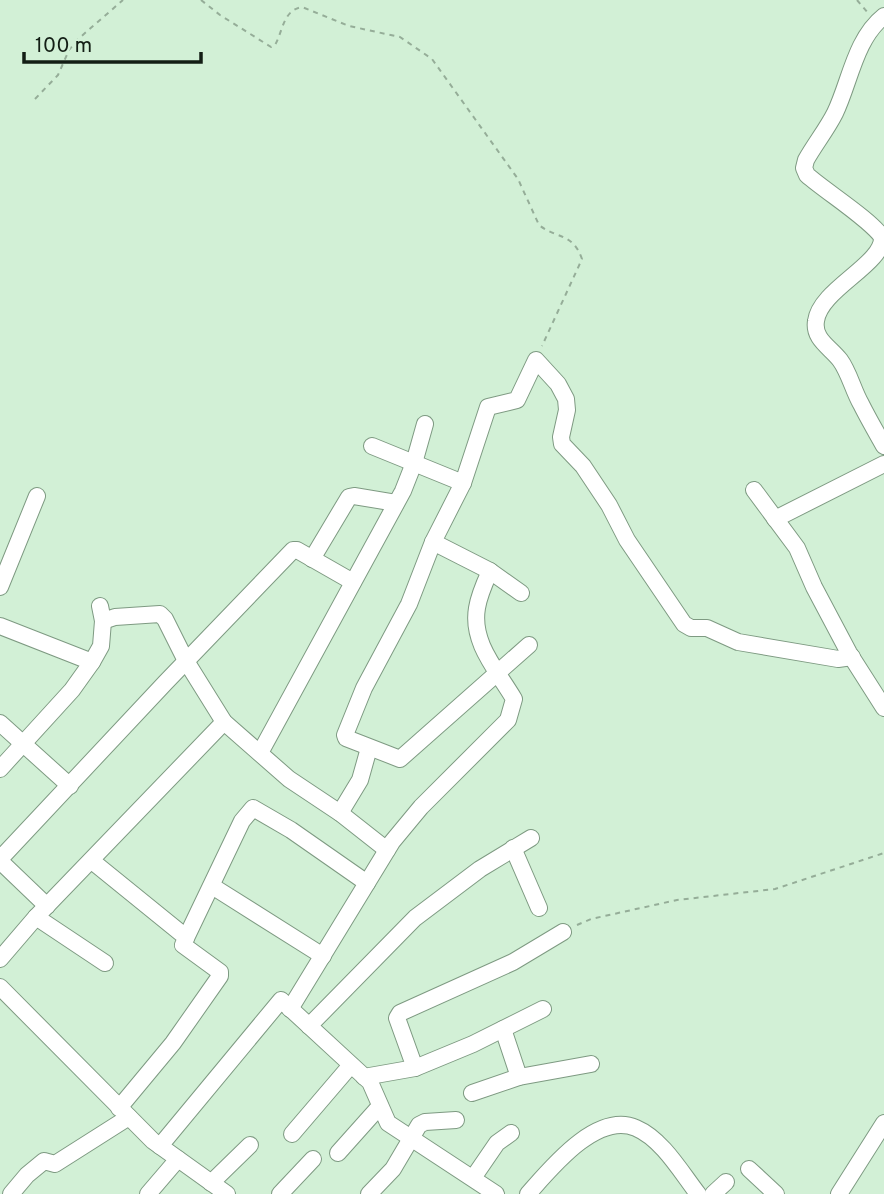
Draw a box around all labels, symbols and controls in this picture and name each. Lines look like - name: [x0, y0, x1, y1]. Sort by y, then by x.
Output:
- scale bar: [24, 21, 201, 65]
- text: 100 m: [35, 33, 92, 60]

